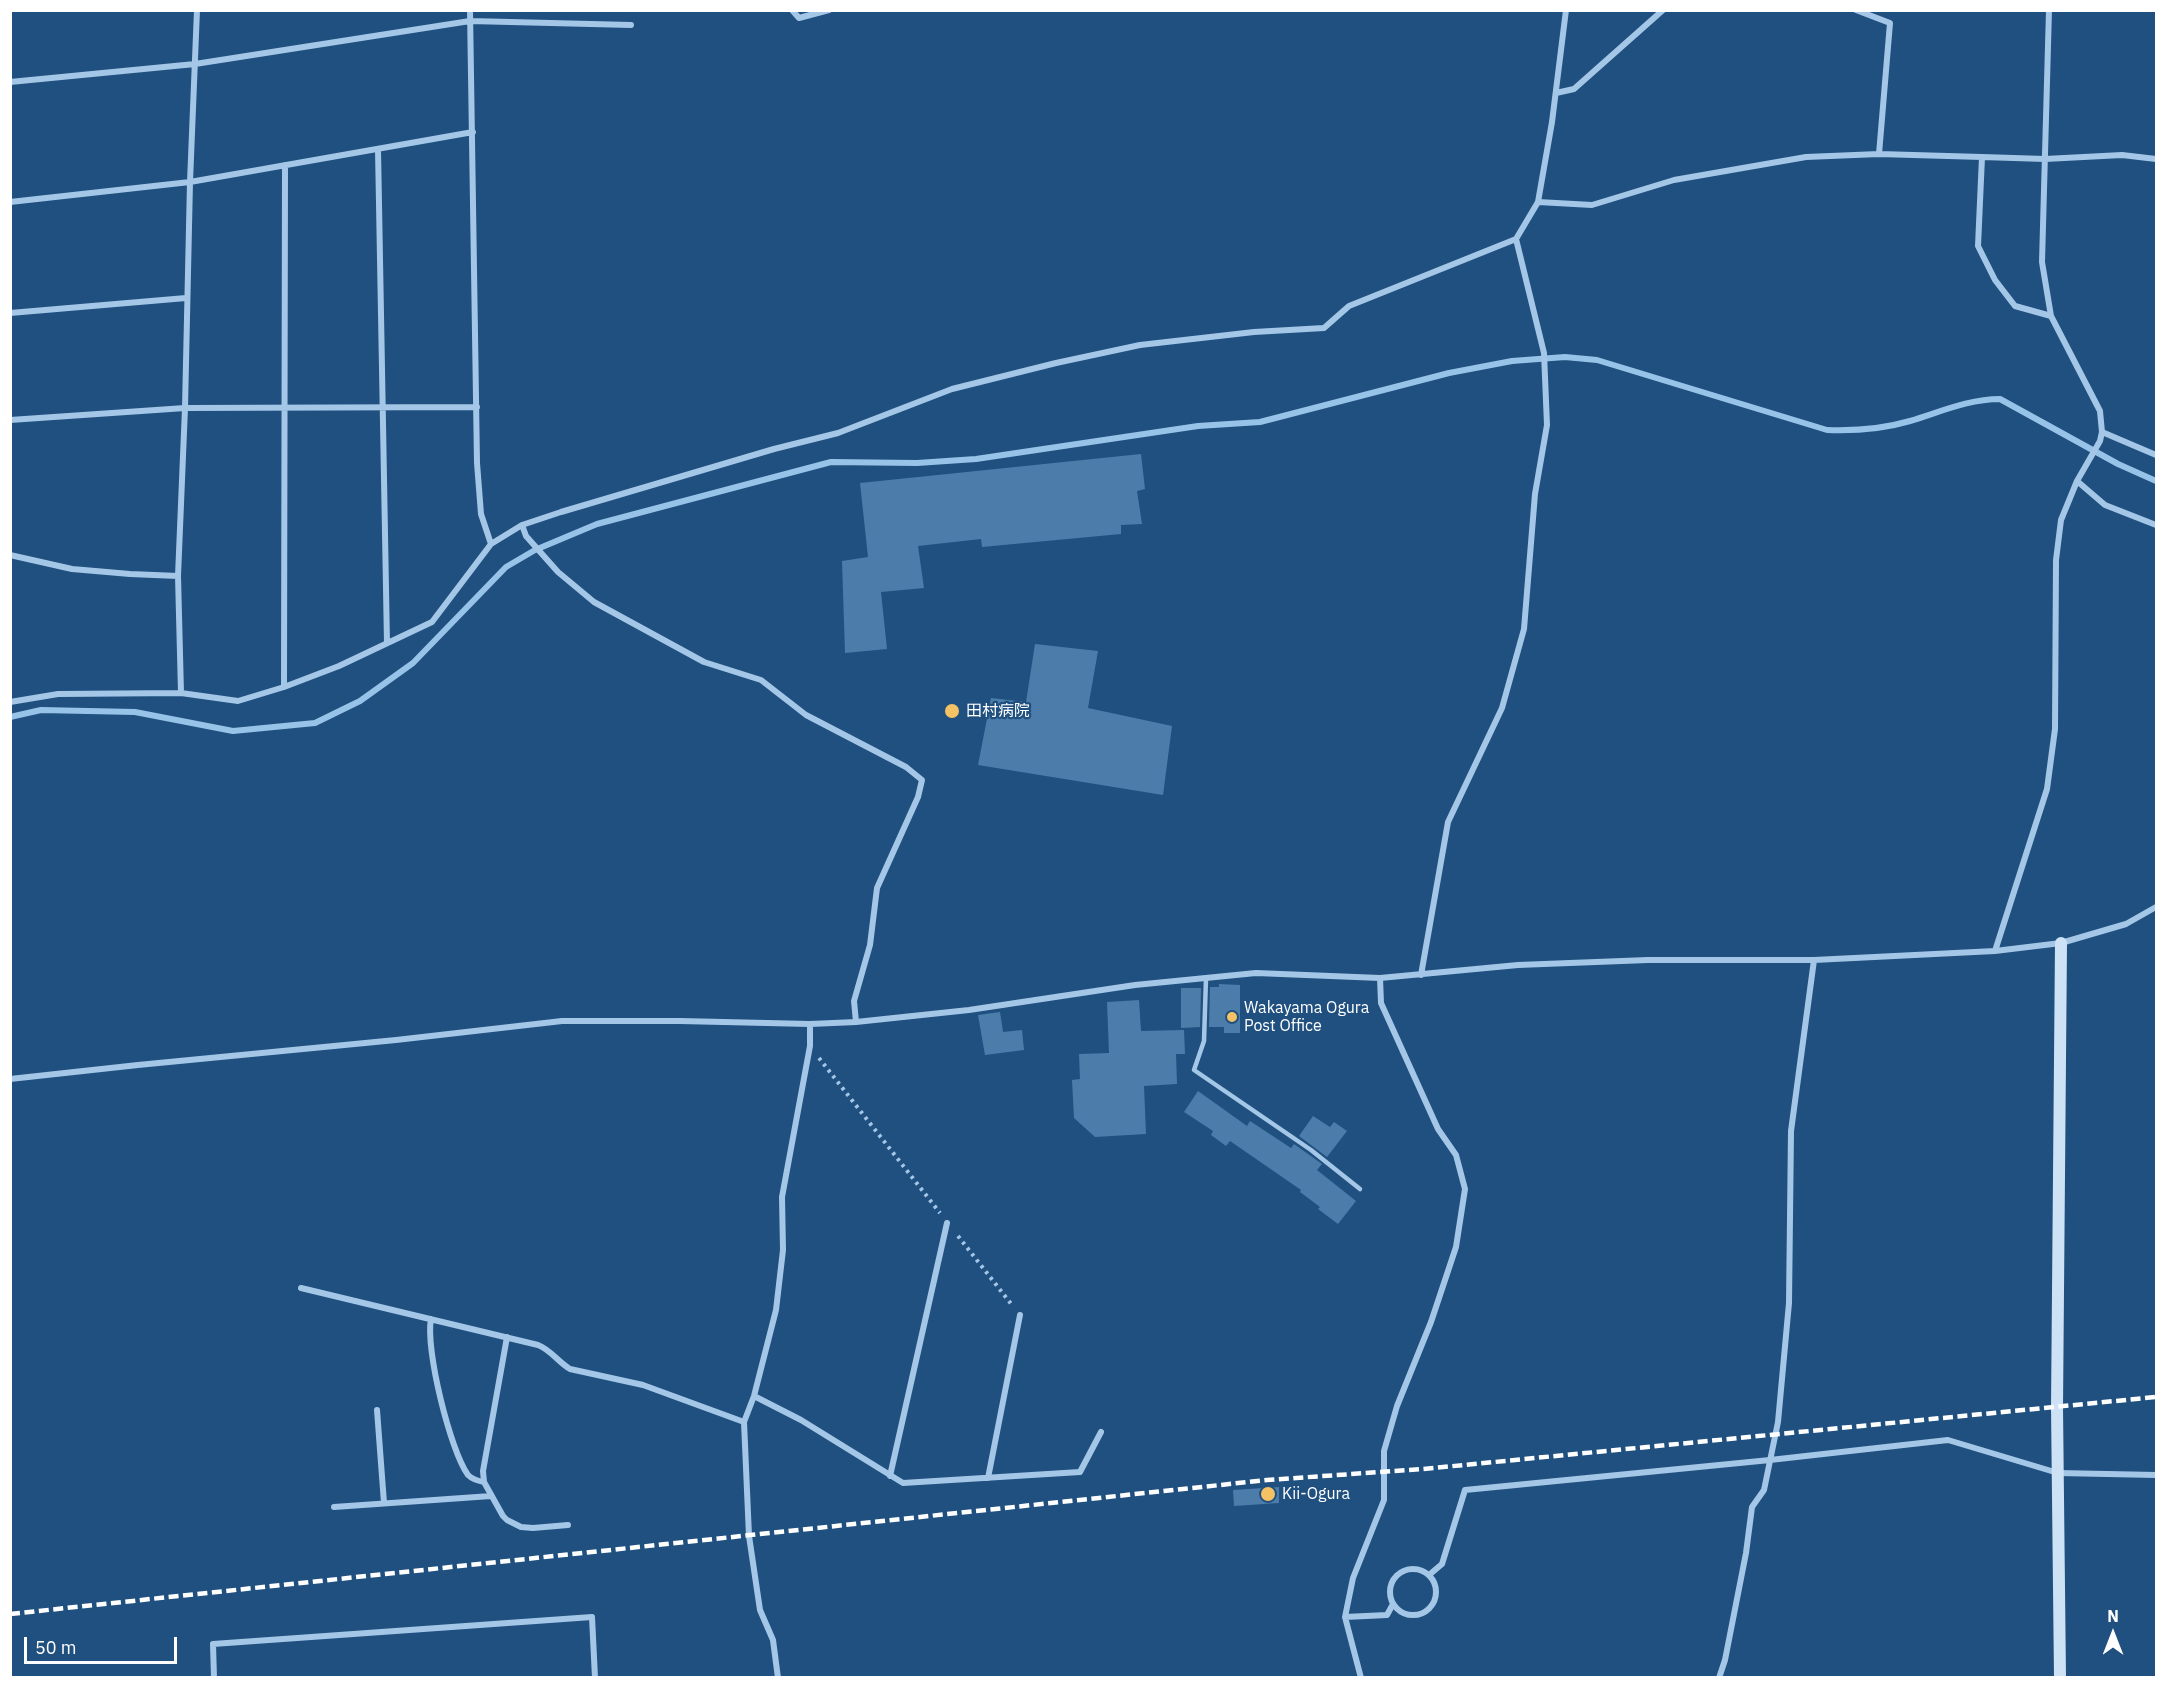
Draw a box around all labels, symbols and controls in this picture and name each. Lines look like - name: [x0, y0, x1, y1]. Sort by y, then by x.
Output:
- place label: 田村病院: [966, 701, 1030, 721]
- marker: 田村病院: [943, 702, 961, 720]
- place label: Wakayama Ogura Post Office: [1244, 998, 1369, 1036]
- marker: Wakayama Ogura Post Office: [1225, 1010, 1239, 1024]
- place label: Kii-Ogura: [1282, 1484, 1350, 1504]
- marker: Kii-Ogura: [1259, 1485, 1277, 1503]
- north arrow: [2083, 1604, 2143, 1664]
- text: N: [2107, 1606, 2119, 1626]
- scale bar: [27, 1625, 180, 1663]
- text: 50 m: [35, 1636, 77, 1659]

